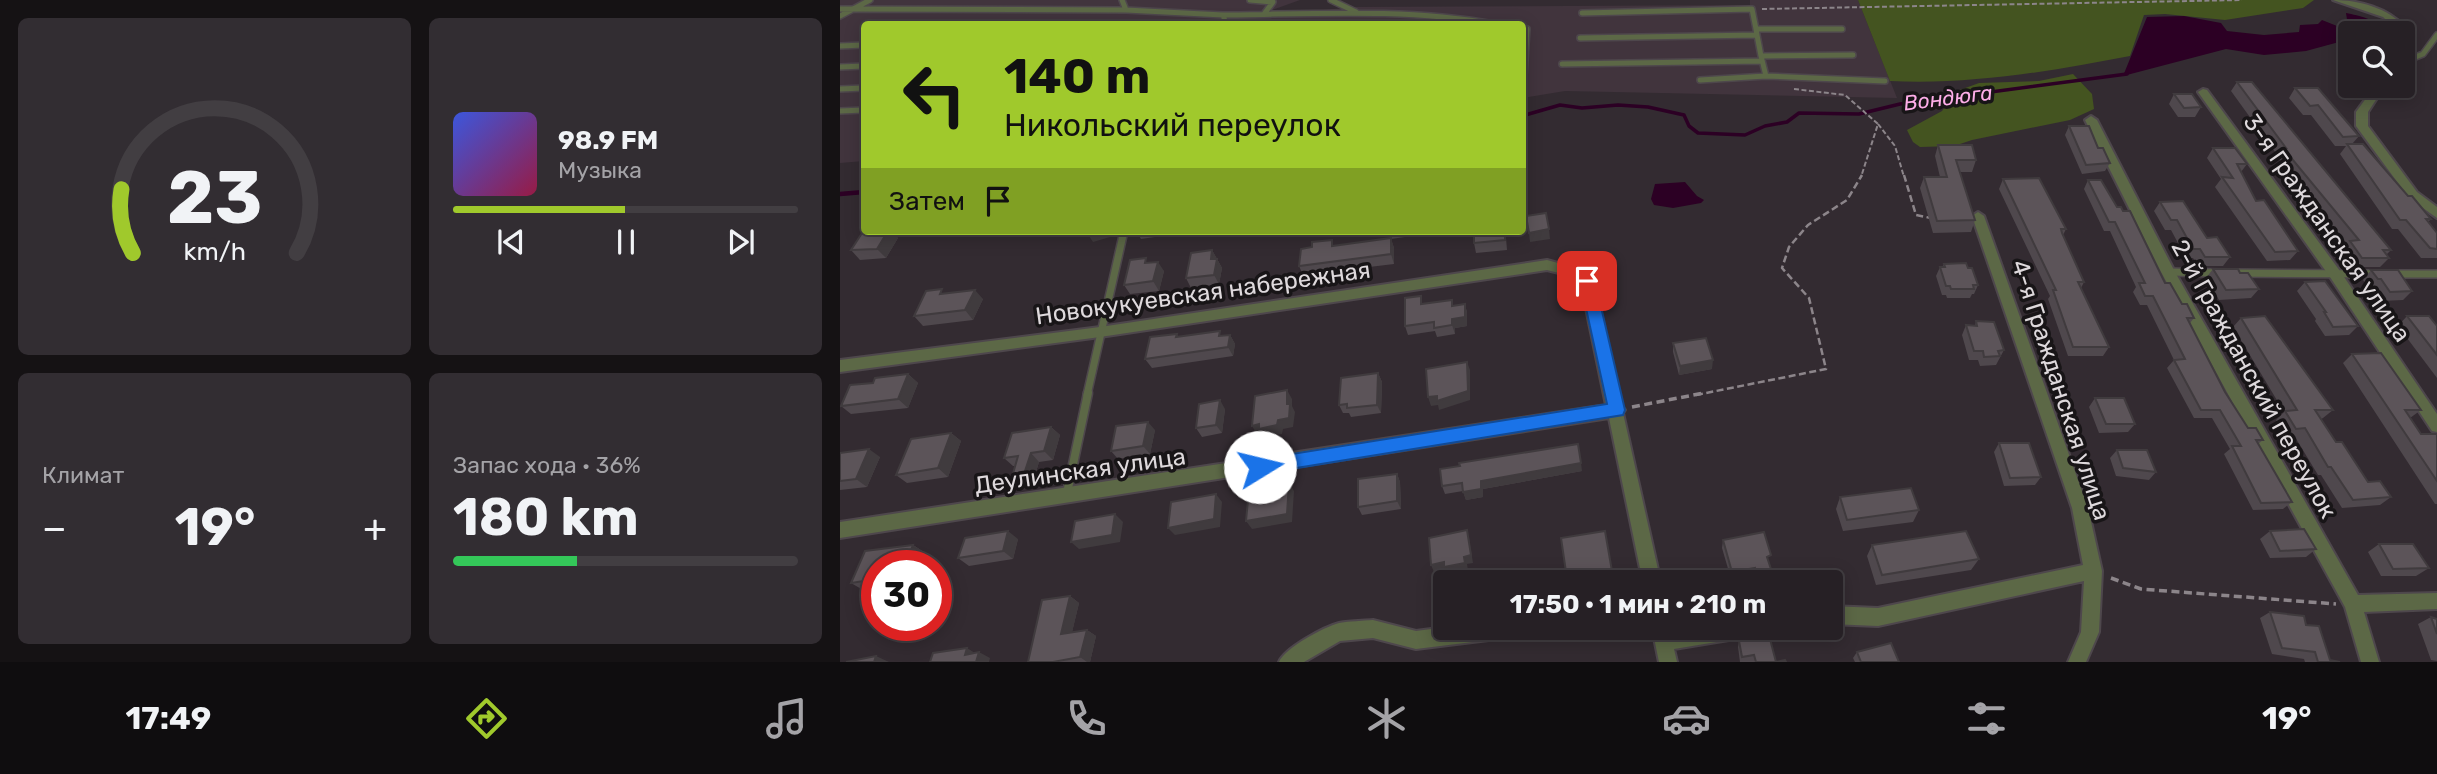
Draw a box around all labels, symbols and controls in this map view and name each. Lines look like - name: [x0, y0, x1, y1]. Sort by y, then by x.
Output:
- map controls: [2338, 21, 2415, 98]
- button: search: [2338, 21, 2415, 98]
- text: 140 m: [1004, 47, 1150, 105]
- icon: left: [889, 49, 980, 140]
- water label: Вондюга: [1902, 80, 1994, 115]
- text: Никольский переулок: [1004, 106, 1341, 144]
- street label: 3-я Гражданская улица: [2238, 109, 2416, 347]
- text: 98.9 FM: [558, 125, 658, 156]
- text: 23: [167, 155, 262, 241]
- text: Музыка: [558, 156, 642, 184]
- icon: arrive: [979, 182, 1017, 220]
- text: Затем: [889, 186, 965, 217]
- icon: previous: [492, 223, 530, 261]
- icon: pause: [607, 223, 645, 261]
- icon: next: [722, 223, 760, 261]
- street label: 2-й Гражданский переулок: [2166, 235, 2342, 523]
- text: km/h: [183, 237, 246, 266]
- pin: [1557, 251, 1617, 311]
- street label: Новокукуевская набережная: [1034, 256, 1372, 330]
- street label: 4-я Гражданская улица: [2006, 256, 2116, 524]
- icon: arrive: [1568, 262, 1606, 300]
- position arrow: [1223, 430, 1297, 504]
- street label: Деулинская улица: [973, 442, 1187, 500]
- text: Запас хода · 36%: [453, 451, 641, 479]
- text: Климат: [42, 461, 124, 489]
- text: 180 km: [453, 486, 639, 548]
- text: 19°: [175, 496, 255, 558]
- text: −: [42, 505, 67, 551]
- text: +: [363, 505, 387, 551]
- speed limit sign: 30: [861, 550, 952, 641]
- text: 17:50 · 1 мин · 210 m: [1510, 589, 1766, 620]
- icon: directions: [462, 694, 511, 743]
- icon: music: [762, 694, 811, 743]
- icon: phone: [1062, 694, 1111, 743]
- icon: climate: [1362, 694, 1411, 743]
- icon: car: [1662, 694, 1711, 743]
- icon: filters: [1962, 694, 2011, 743]
- text: 17:49: [125, 699, 211, 737]
- text: 19°: [2262, 699, 2311, 737]

